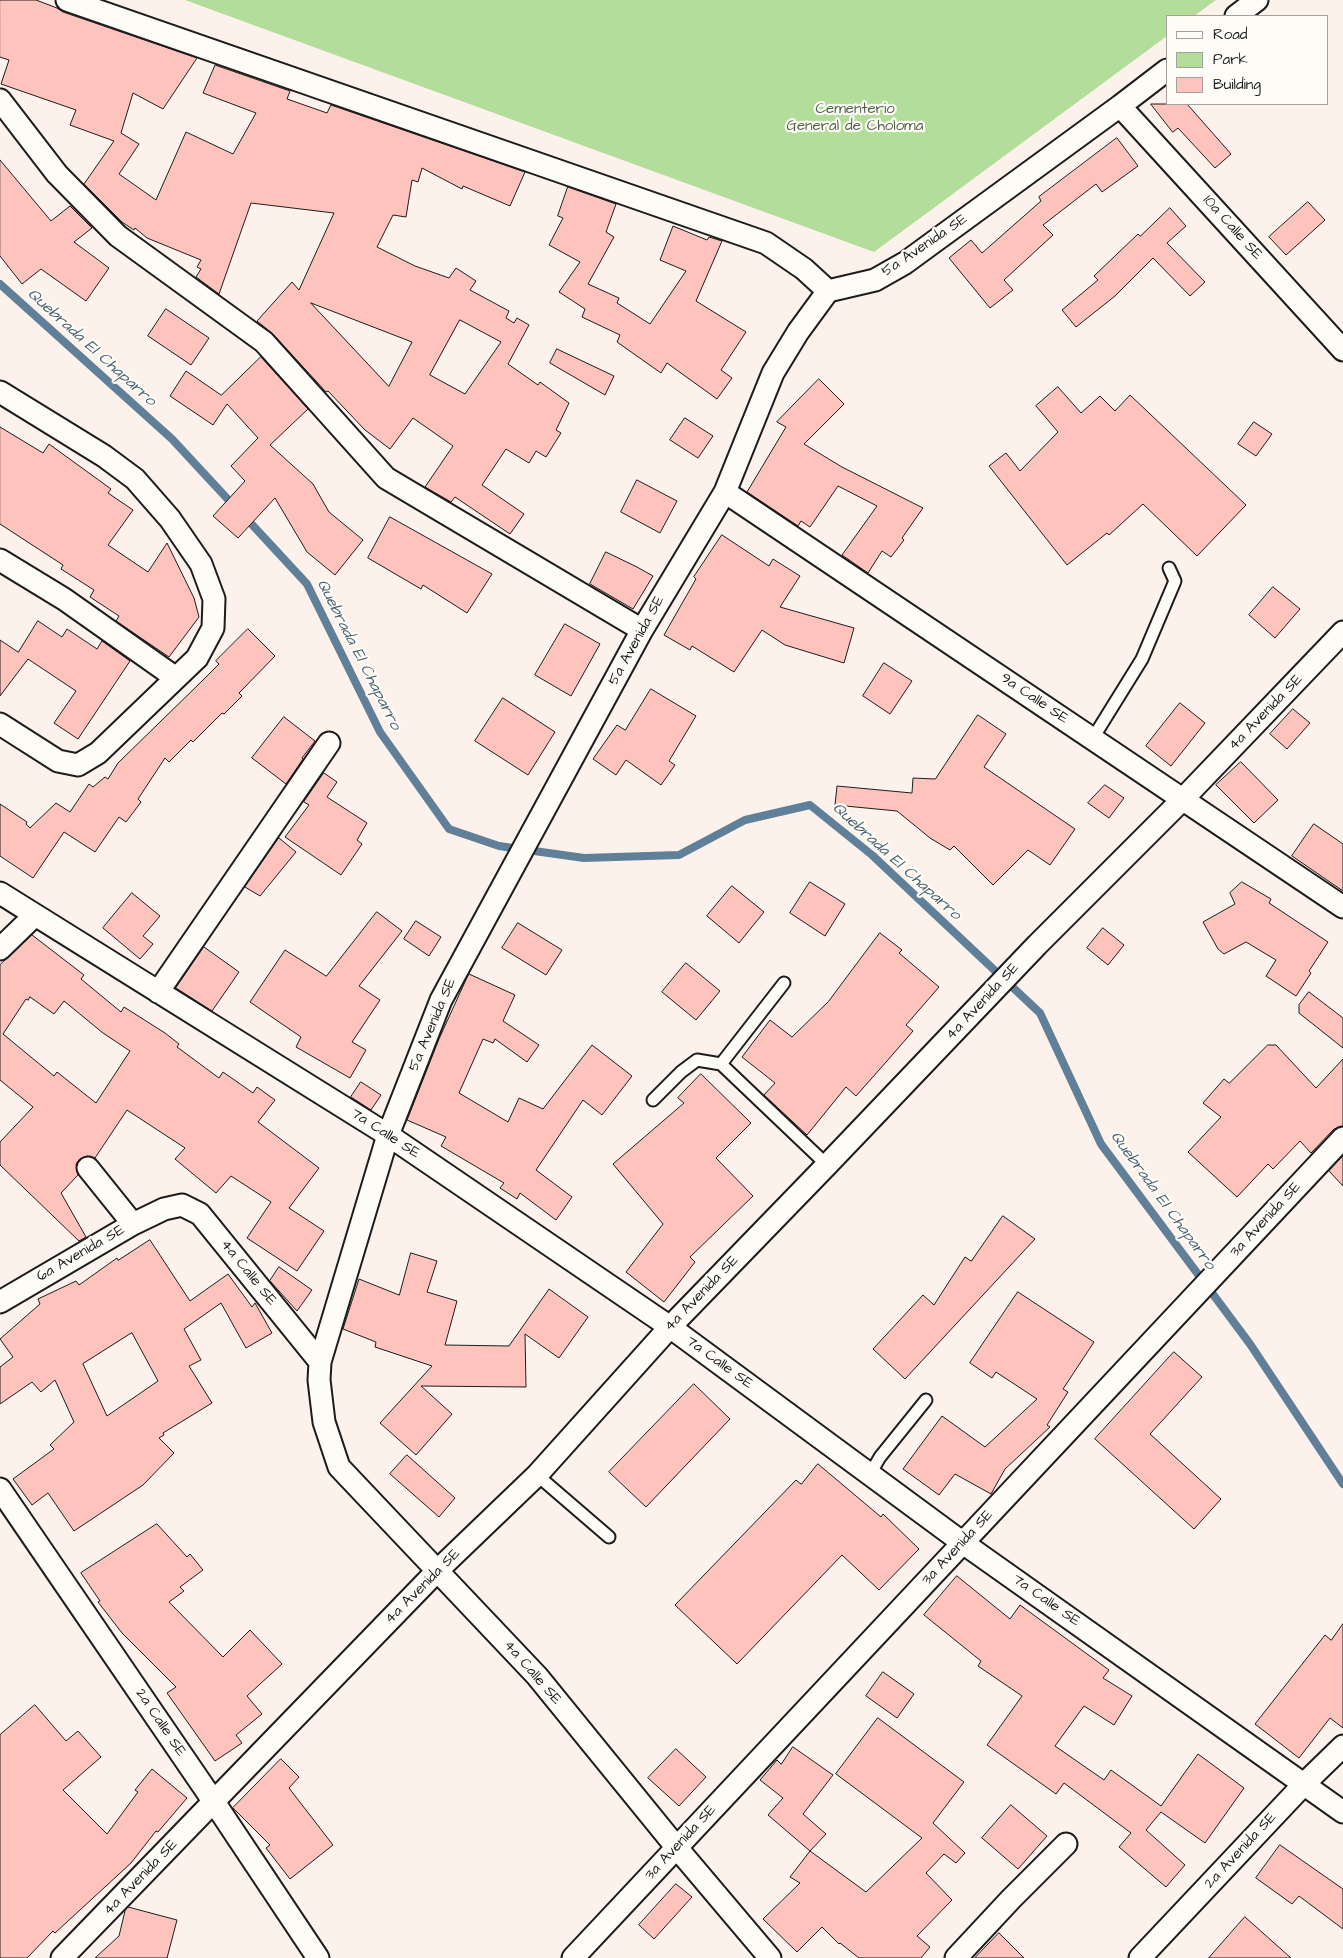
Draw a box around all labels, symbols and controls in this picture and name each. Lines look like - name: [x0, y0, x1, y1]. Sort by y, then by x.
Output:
- legend: [1166, 15, 1328, 105]
- text: Road: [1213, 24, 1247, 45]
- text: Park: [1213, 49, 1248, 70]
- text: Building: [1213, 74, 1261, 95]
- park label: Cementerio General de Choloma: [787, 101, 923, 136]
- street label: 10a Calle SE: [1198, 192, 1266, 264]
- street label: 5a Avenida SE: [879, 211, 971, 281]
- water label: Quebrada El Chaparro: [23, 285, 159, 411]
- water label: Quebrada El Chaparro: [312, 577, 404, 733]
- street label: 5a Avenida SE: [605, 593, 669, 689]
- street label: 9a Calle SE: [997, 670, 1071, 728]
- street label: 4a Avenida SE: [1225, 671, 1307, 755]
- water label: Quebrada El Chaparro: [828, 799, 964, 925]
- street label: 4a Avenida SE: [943, 960, 1023, 1044]
- street label: 5a Avenida SE: [405, 976, 461, 1074]
- street label: 7a Calle SE: [347, 1105, 423, 1163]
- water label: Quebrada El Chaparro: [1105, 1128, 1219, 1274]
- street label: 3a Avenida SE: [1227, 1179, 1305, 1261]
- street label: 6a Avenida SE: [34, 1222, 128, 1286]
- street label: 4a Calle SE: [216, 1236, 280, 1310]
- street label: 4a Avenida SE: [661, 1252, 743, 1336]
- street label: 7a Calle SE: [682, 1333, 756, 1393]
- street label: 3a Avenida SE: [919, 1507, 997, 1589]
- street label: 4a Avenida SE: [382, 1546, 464, 1628]
- street label: 7a Calle SE: [1009, 1571, 1083, 1631]
- street label: 4a Calle SE: [499, 1637, 565, 1709]
- street label: 2a Calle SE: [131, 1686, 189, 1760]
- street label: 3a Avenida SE: [642, 1802, 720, 1884]
- street label: 2a Avenida SE: [1201, 1809, 1281, 1893]
- street label: 4a Avenida SE: [100, 1836, 182, 1920]

